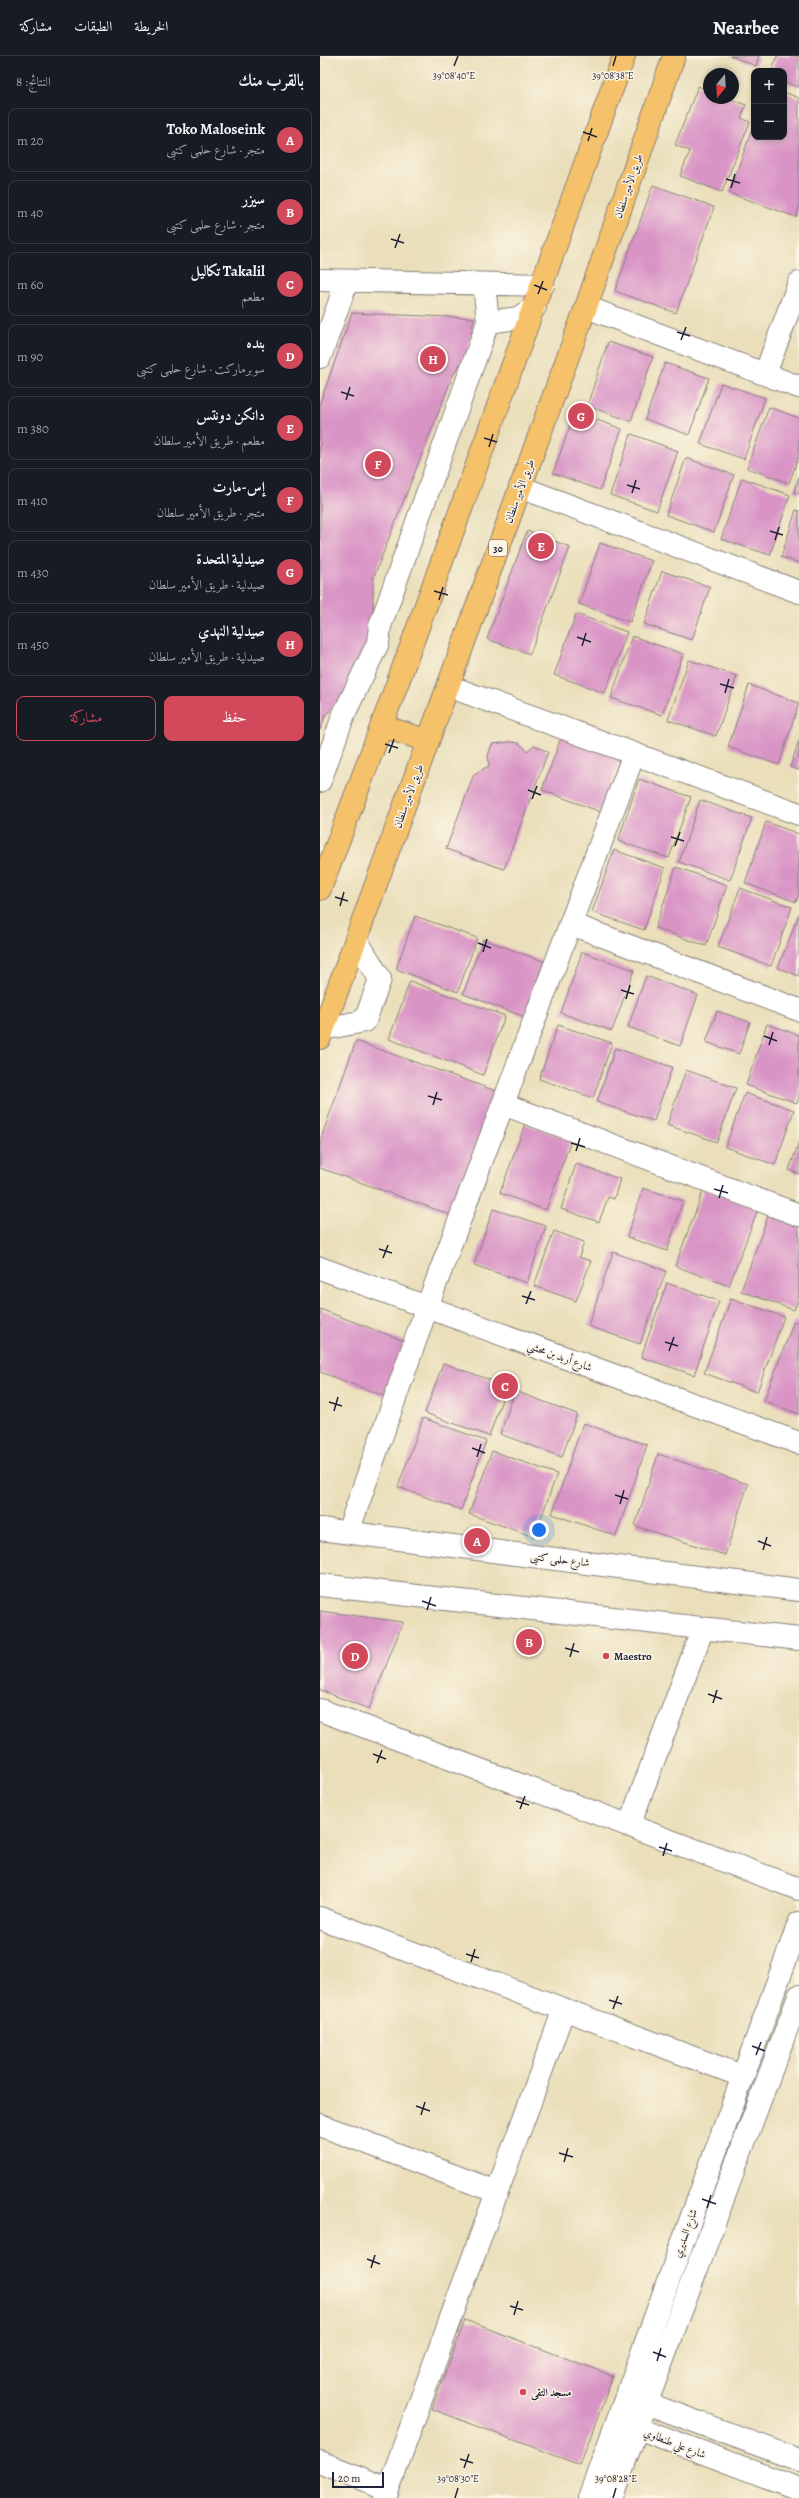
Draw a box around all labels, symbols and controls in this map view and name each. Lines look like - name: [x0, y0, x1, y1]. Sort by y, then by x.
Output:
- text: Nearbee: [713, 15, 779, 41]
- text: مشاركة: [20, 17, 52, 36]
- text: الطبقات: [74, 17, 112, 36]
- text: الخريطة: [134, 17, 168, 36]
- north arrow: [703, 68, 739, 104]
- map controls: [751, 68, 787, 140]
- button: +: [751, 68, 787, 104]
- text: بالقرب منك: [238, 69, 304, 92]
- text: 39°08'40"E: [433, 69, 475, 82]
- text: 39°08'38"E: [592, 69, 634, 82]
- text: النتائج: 8: [16, 73, 51, 90]
- button: −: [751, 104, 787, 140]
- text: Toko Maloseink: [167, 119, 265, 139]
- text: 20 m: [17, 132, 44, 149]
- text: A: [286, 132, 294, 149]
- text: متجر · شارع حلمى كتبى: [166, 141, 265, 158]
- street label: طريق الأمير سلطان: [609, 151, 647, 221]
- text: سيزر: [242, 189, 265, 209]
- text: 40 m: [17, 204, 43, 221]
- text: B: [286, 204, 294, 221]
- text: متجر · شارع حلمى كتبى: [166, 216, 265, 233]
- text: Takalil تكاليل: [191, 261, 265, 281]
- text: 60 m: [17, 276, 43, 293]
- text: C: [286, 276, 294, 293]
- text: مطعم: [241, 288, 265, 305]
- text: بنده: [246, 333, 265, 353]
- pin: H: [420, 344, 446, 374]
- text: 90 m: [17, 348, 43, 365]
- text: D: [285, 348, 295, 365]
- text: سوبرماركت · شارع حلمى كتبى: [136, 360, 265, 377]
- pin: G: [568, 401, 594, 431]
- text: دانكن دونتس: [196, 405, 265, 425]
- text: 380 m: [17, 420, 49, 437]
- text: E: [286, 420, 294, 437]
- text: مطعم · طريق الأمير سلطان: [154, 432, 265, 449]
- pin: F: [365, 449, 391, 479]
- street label: طريق الأمير سلطان: [500, 457, 538, 525]
- text: إس-مارت: [212, 477, 265, 497]
- text: 410 m: [17, 492, 48, 509]
- text: F: [287, 492, 293, 509]
- text: متجر · طريق الأمير سلطان: [157, 504, 265, 521]
- pin: E: [528, 531, 554, 561]
- road number: 30: [489, 540, 507, 556]
- text: صيدلية المتحدة: [196, 549, 265, 569]
- text: 430 m: [17, 564, 49, 581]
- text: G: [286, 564, 294, 581]
- text: صيدلية · طريق الأمير سلطان: [149, 576, 265, 593]
- text: صيدلية النهدي: [198, 621, 265, 641]
- text: 450 m: [17, 636, 49, 653]
- text: H: [285, 636, 295, 653]
- text: صيدلية · طريق الأمير سلطان: [149, 648, 265, 665]
- button: مشاركة: [16, 696, 156, 741]
- button: حفظ: [164, 696, 304, 741]
- street label: طريق الأمير سلطان: [389, 762, 427, 830]
- street label: شارع أربد بن محشي: [524, 1337, 595, 1378]
- pin: C: [492, 1371, 518, 1401]
- your location: [529, 1520, 549, 1540]
- pin: A: [464, 1526, 490, 1556]
- street label: شارع حلمى كتبى: [529, 1548, 590, 1573]
- pin: B: [516, 1627, 542, 1657]
- pin: D: [342, 1641, 368, 1671]
- place label: Maestro: [614, 1649, 652, 1664]
- marker: Maestro: [601, 1651, 611, 1661]
- street label: شارع السديري: [670, 2207, 703, 2260]
- place label: مسجد التقى: [530, 2385, 571, 2401]
- marker: مسجد التقى: [518, 2387, 528, 2397]
- street label: شارع علي طنطاوي: [641, 2425, 708, 2465]
- scale bar: [332, 2470, 384, 2489]
- text: 20 m: [338, 2471, 360, 2486]
- text: 39°08'30"E: [437, 2472, 479, 2485]
- text: 39°08'28"E: [595, 2472, 637, 2485]

